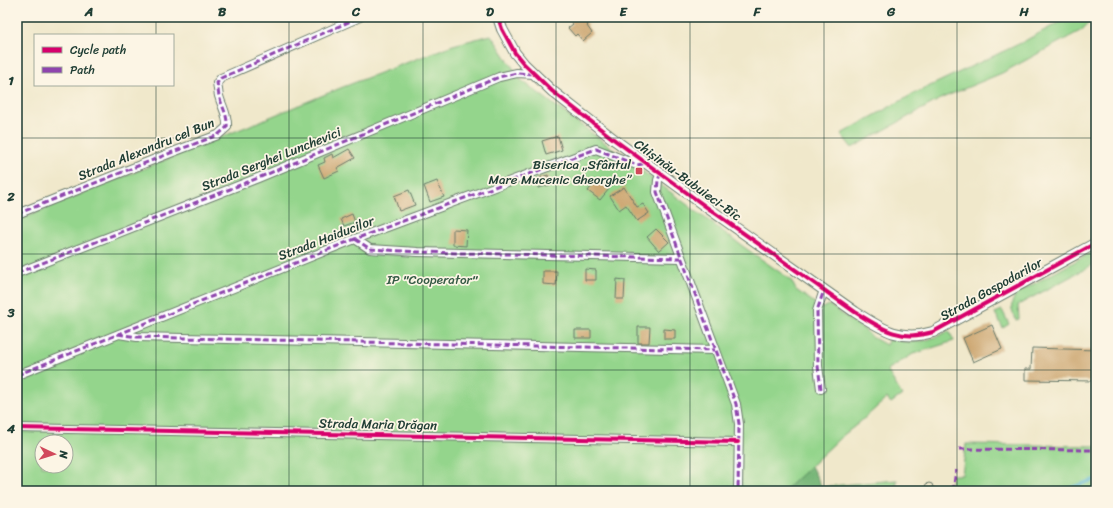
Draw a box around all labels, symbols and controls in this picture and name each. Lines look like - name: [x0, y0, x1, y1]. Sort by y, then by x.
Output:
- text: A: [84, 0, 93, 23]
- text: B: [218, 0, 227, 23]
- text: C: [351, 0, 361, 23]
- text: D: [486, 0, 494, 23]
- text: E: [619, 0, 628, 23]
- text: F: [752, 0, 761, 23]
- text: G: [886, 0, 896, 23]
- text: H: [1018, 0, 1029, 23]
- legend: [34, 34, 174, 86]
- text: Cycle path: [70, 39, 126, 61]
- text: Path: [70, 59, 95, 81]
- text: 1: [8, 69, 14, 92]
- street label: Strada Alexandru cel Bun: [74, 111, 218, 187]
- street label: Strada Serghei Lunchevici: [198, 120, 345, 198]
- street label: Chișinău-Bubuieci-Bîc: [629, 133, 747, 227]
- place label: Biserica „Sfântul Mare Mucenic Gheorghe”: [488, 153, 633, 191]
- marker: Biserica „Sfântul Mare Mucenic Gheorghe”: [634, 166, 644, 176]
- text: 2: [6, 185, 15, 208]
- street label: Strada Haiducilor: [275, 209, 378, 267]
- street label: Strada Gospodarilor: [935, 251, 1047, 327]
- park label: IP "Cooperator": [386, 268, 479, 291]
- text: 3: [6, 301, 15, 324]
- street label: Strada Maria Drăgan: [319, 411, 437, 437]
- text: 4: [6, 417, 16, 440]
- north arrow: [34, 434, 74, 474]
- text: N: [54, 449, 73, 460]

